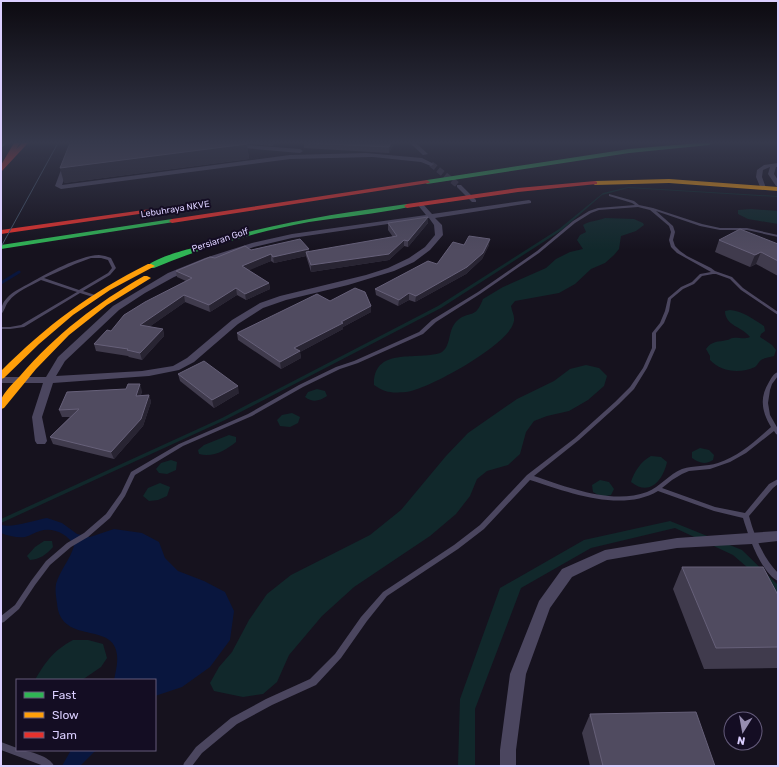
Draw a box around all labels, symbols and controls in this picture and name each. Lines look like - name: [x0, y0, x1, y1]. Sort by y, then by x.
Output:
- street label: Lebuhraya NKVE: [140, 199, 210, 219]
- street label: Persiaran Golf: [190, 226, 250, 254]
- legend: [16, 679, 156, 751]
- text: Fast: [52, 688, 76, 702]
- text: Slow: [52, 708, 79, 722]
- north arrow: [723, 711, 763, 751]
- text: Jam: [52, 728, 77, 742]
- text: N: [736, 733, 746, 747]

